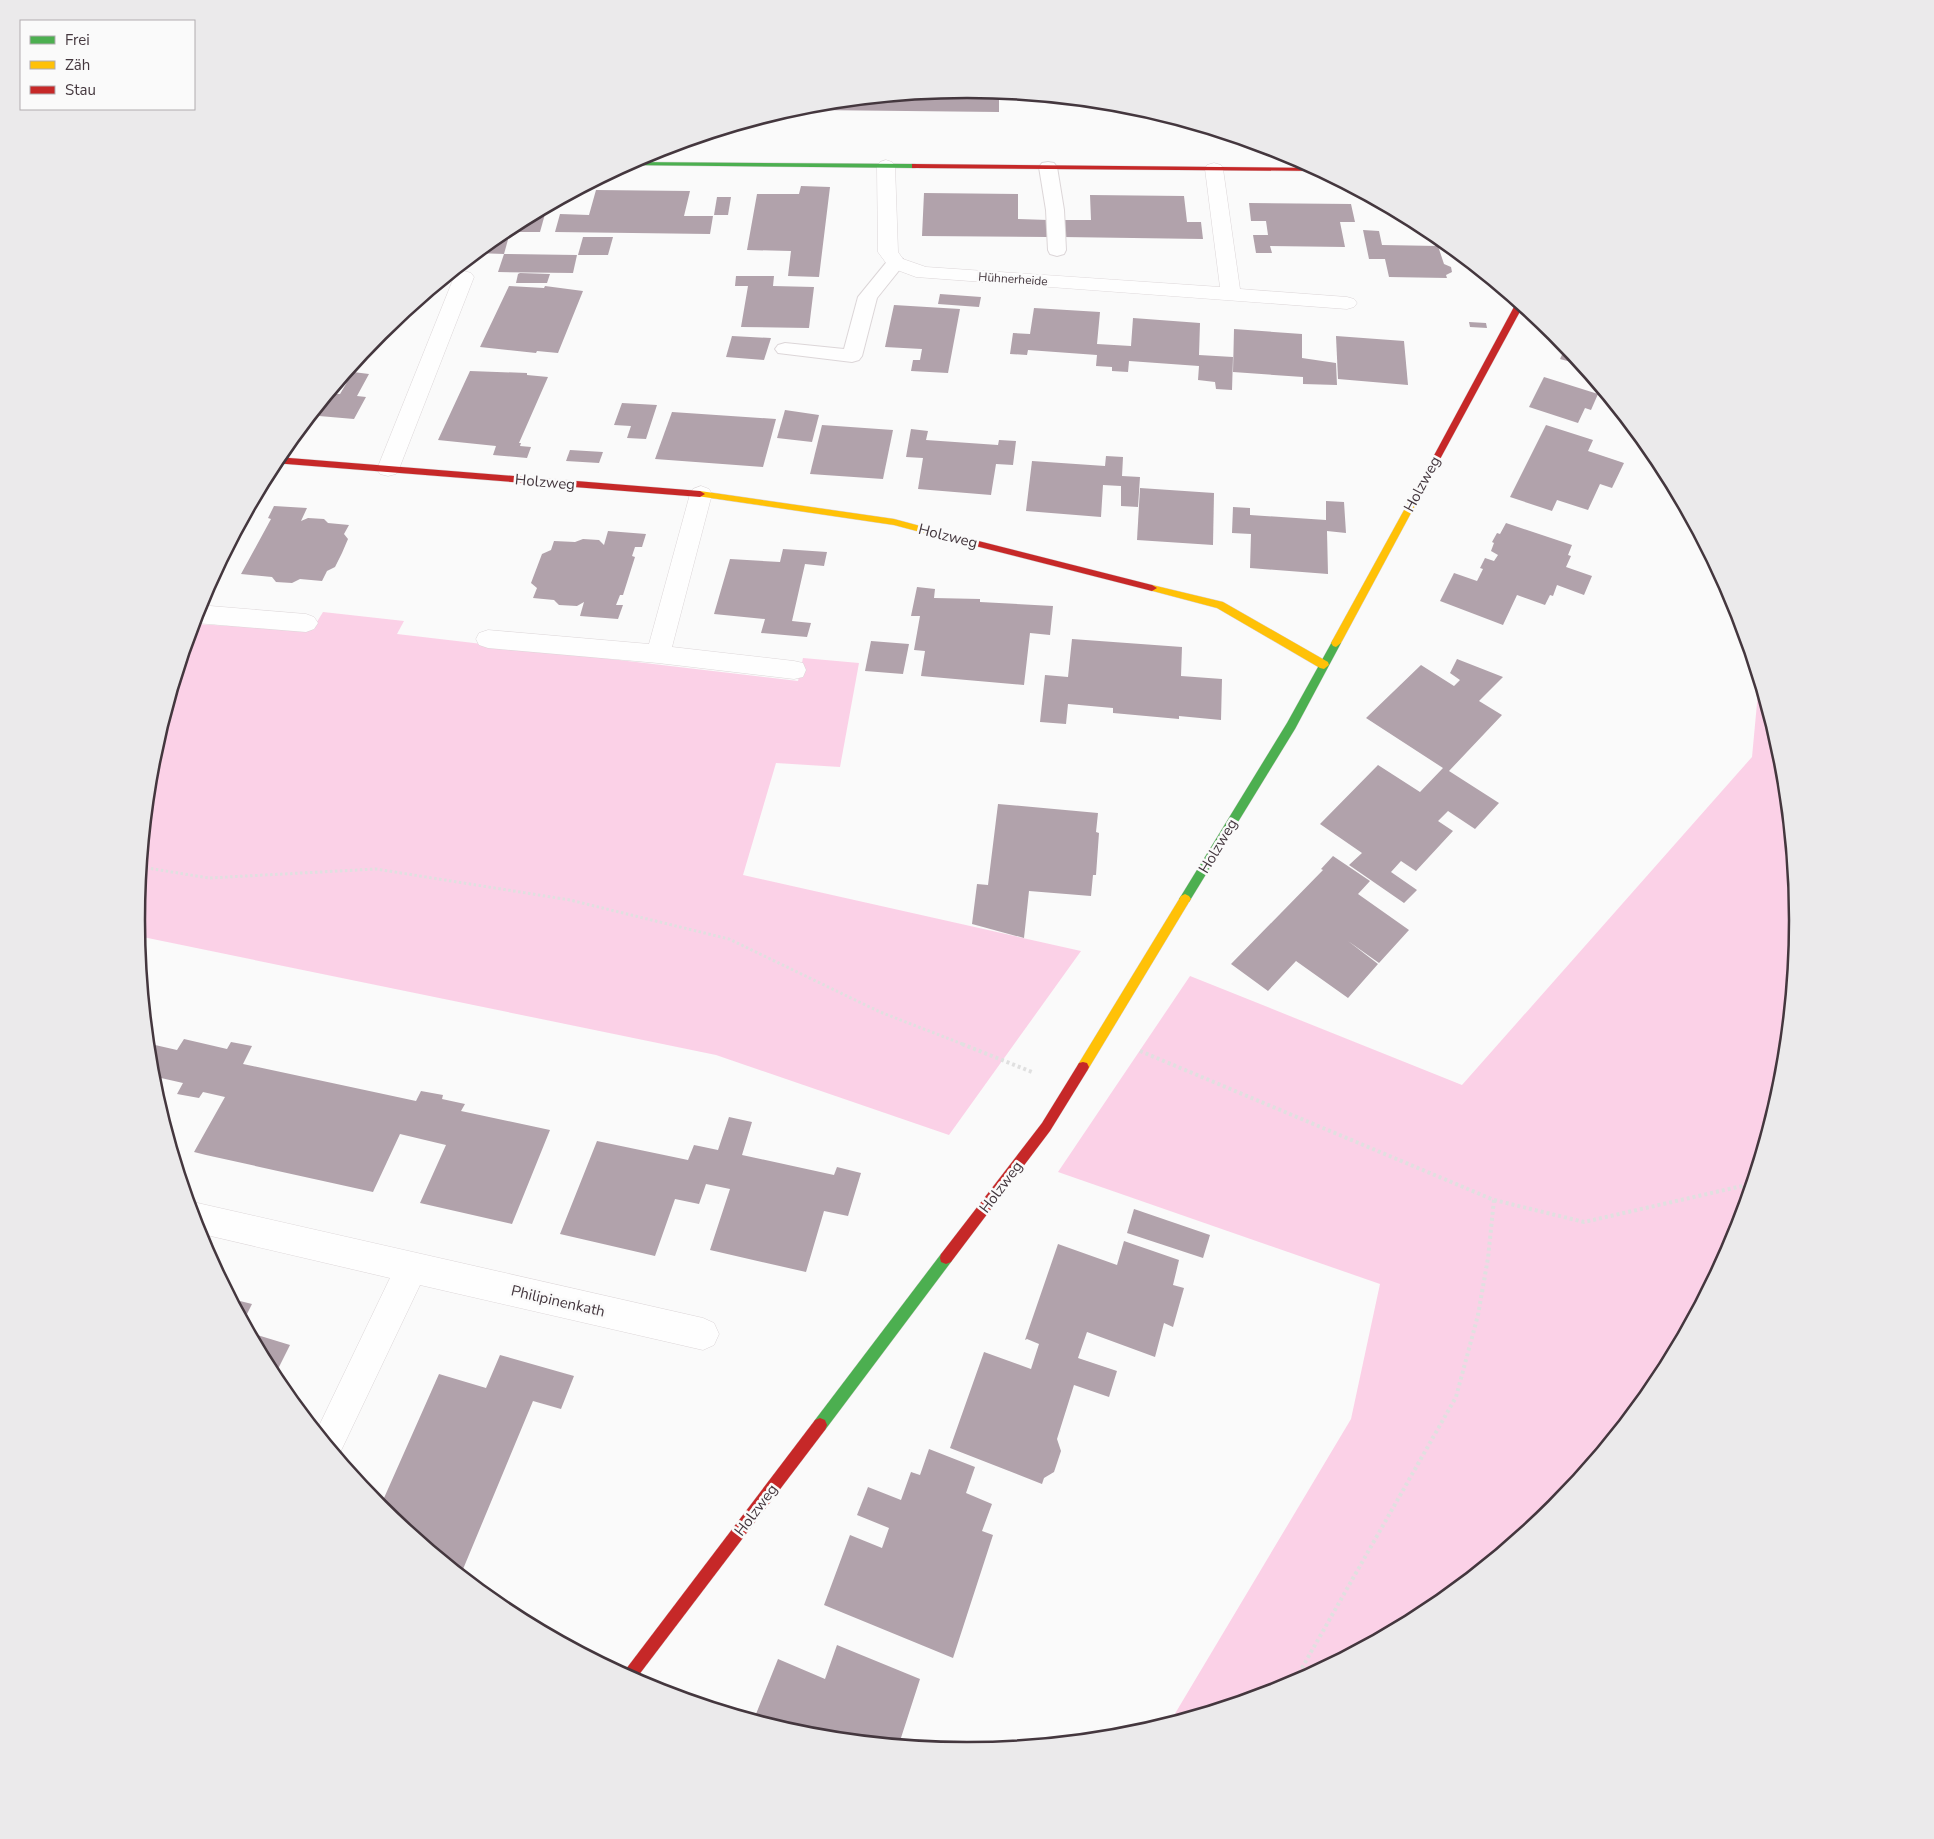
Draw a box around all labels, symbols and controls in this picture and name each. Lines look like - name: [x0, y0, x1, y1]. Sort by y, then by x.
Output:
- legend: [20, 20, 195, 110]
- text: Frei: [65, 30, 90, 50]
- text: Zäh: [65, 55, 90, 75]
- text: Stau: [65, 80, 96, 100]
- street label: Hühnerheide: [978, 269, 1048, 289]
- street label: Holzweg: [1399, 453, 1445, 515]
- street label: Holzweg: [514, 469, 576, 495]
- street label: Holzweg: [916, 519, 980, 553]
- street label: Holzweg: [1194, 815, 1242, 877]
- street label: Holzweg: [975, 1157, 1027, 1217]
- street label: Philipinenkath: [509, 1280, 607, 1322]
- street label: Holzweg: [730, 1480, 782, 1540]

